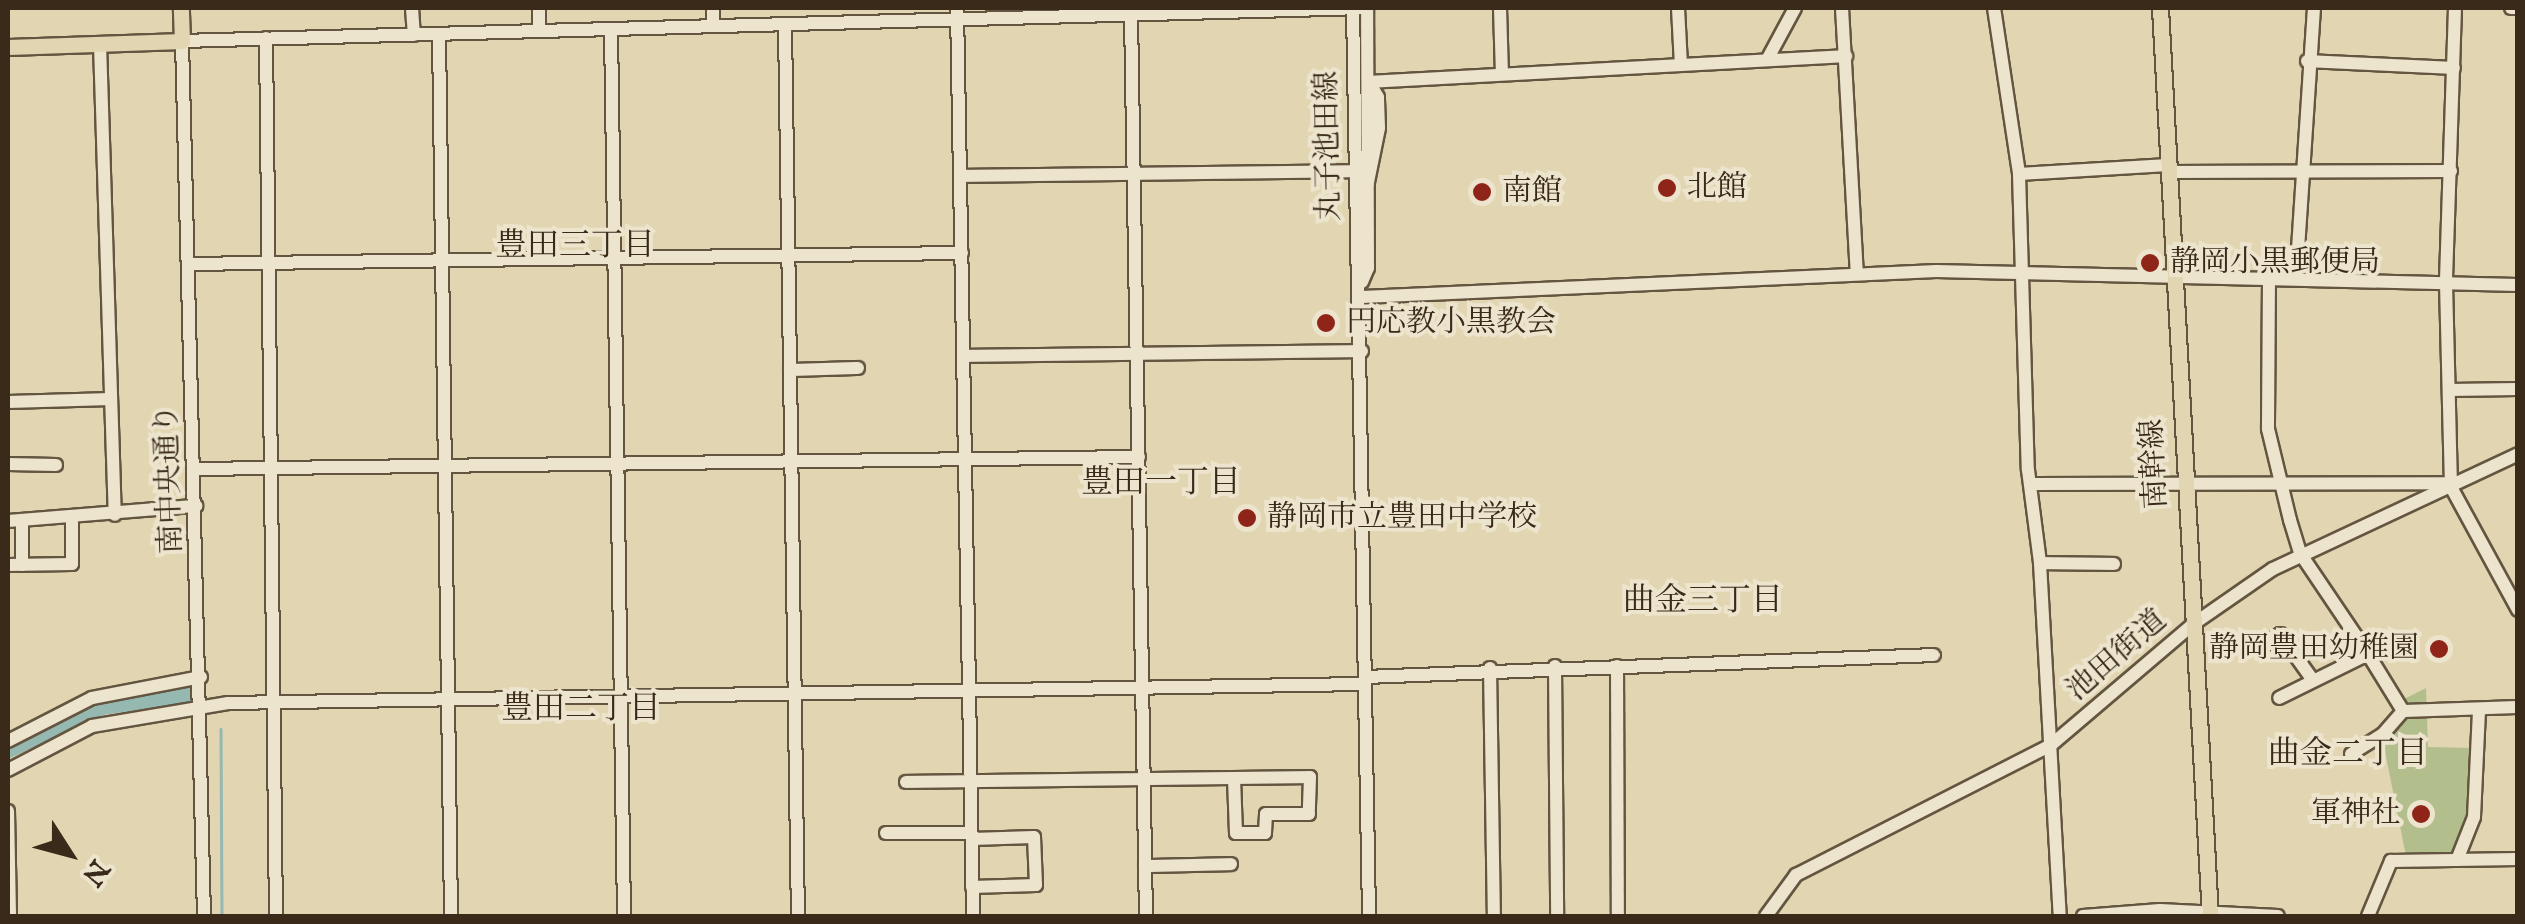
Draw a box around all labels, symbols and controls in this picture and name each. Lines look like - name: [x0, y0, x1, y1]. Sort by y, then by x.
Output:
- street label: 丸子池田線: [1310, 71, 1348, 221]
- place label: 北館: [1687, 170, 1747, 206]
- place label: 南館: [1502, 174, 1562, 210]
- marker: 北館: [1656, 177, 1678, 199]
- marker: 南館: [1471, 181, 1493, 203]
- district label: 豊田三丁目: [495, 228, 655, 266]
- place label: 静岡小黒郵便局: [2170, 245, 2380, 281]
- marker: 静岡小黒郵便局: [2139, 252, 2161, 274]
- place label: 円応教小黒教会: [1346, 305, 1556, 341]
- marker: 円応教小黒教会: [1315, 312, 1337, 334]
- street label: 南中央通り: [149, 403, 191, 555]
- street label: 南幹線: [2135, 418, 2175, 510]
- district label: 豊田一丁目: [1081, 465, 1241, 503]
- place label: 静岡市立豊田中学校: [1267, 500, 1537, 536]
- marker: 静岡市立豊田中学校: [1236, 507, 1258, 529]
- district label: 曲金三丁目: [1623, 583, 1783, 621]
- street label: 池田街道: [2060, 603, 2174, 709]
- place label: 静岡豊田幼稚園: [2209, 631, 2419, 667]
- marker: 静岡豊田幼稚園: [2428, 638, 2450, 660]
- district label: 豊田二丁目: [501, 691, 661, 729]
- district label: 曲金二丁目: [2268, 736, 2428, 774]
- place label: 軍神社: [2311, 796, 2401, 832]
- marker: 軍神社: [2410, 803, 2432, 825]
- north arrow: [20, 804, 120, 904]
- text: N: [73, 852, 116, 892]

